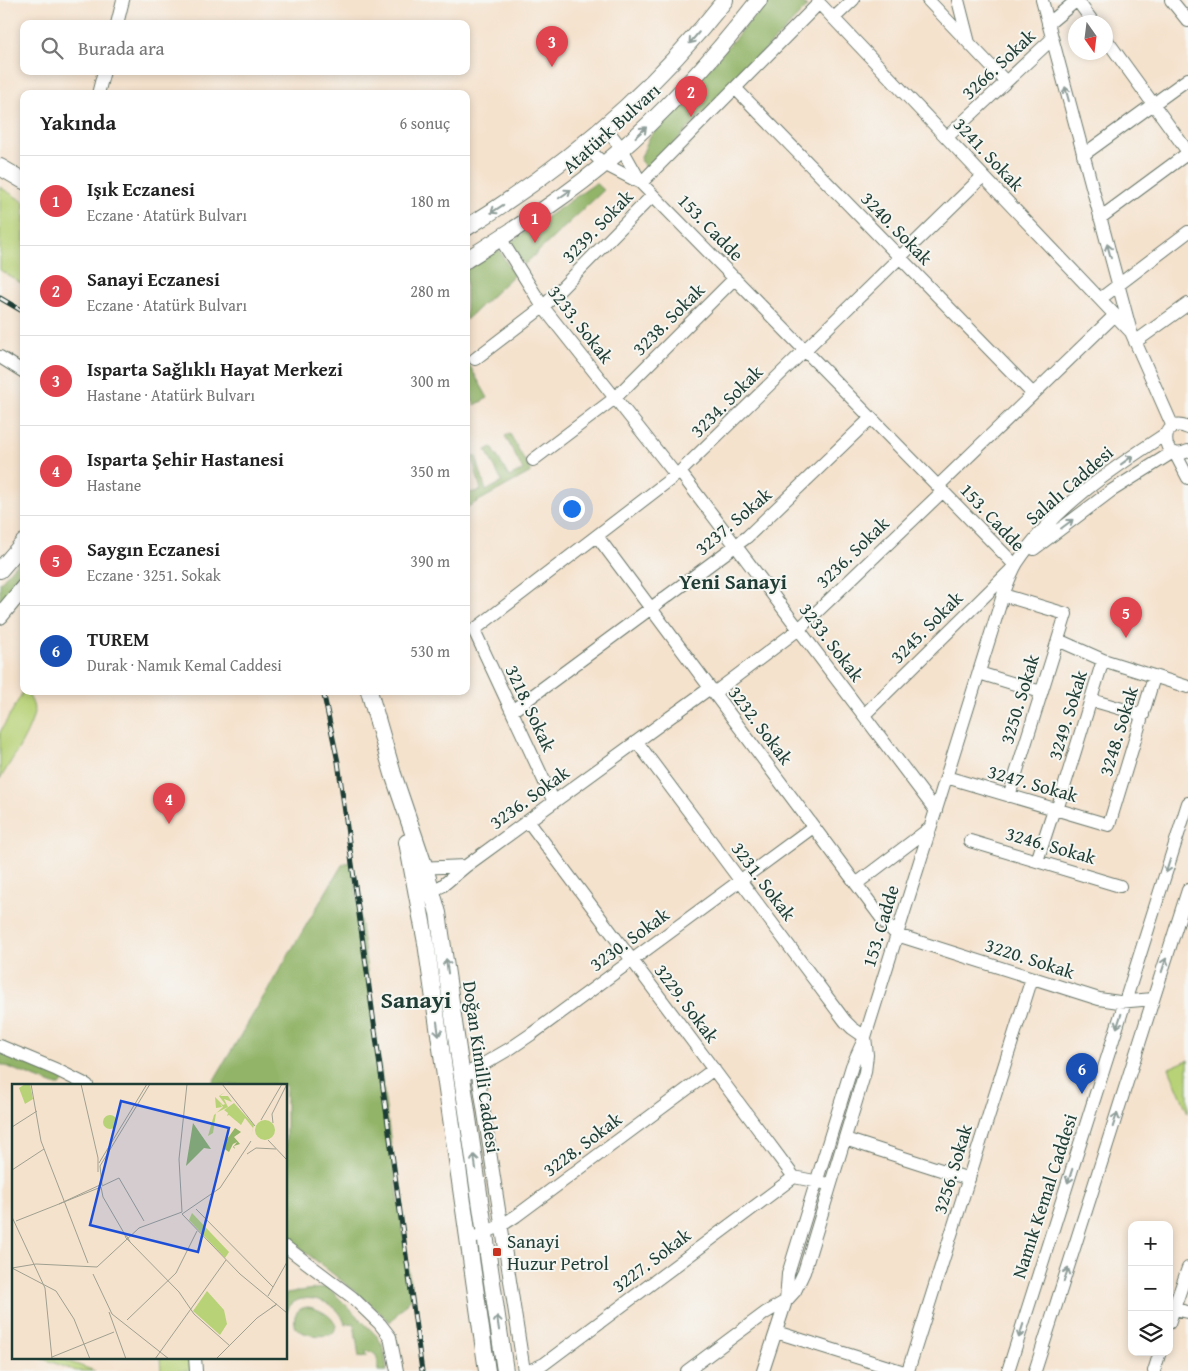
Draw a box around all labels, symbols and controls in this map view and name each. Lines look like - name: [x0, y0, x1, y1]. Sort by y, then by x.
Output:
- north arrow: [1068, 15, 1113, 60]
- search box: [20, 20, 470, 75]
- street label: 3266. Sokak: [955, 22, 1042, 106]
- pin: 3: [536, 26, 568, 67]
- one-way arrow: [689, 31, 700, 44]
- icon: search: [38, 34, 66, 62]
- text: Burada ara: [78, 34, 165, 62]
- street label: Atatürk Bulvarı: [556, 76, 666, 180]
- pin: 2: [675, 76, 707, 117]
- one-way arrow: [1061, 86, 1071, 102]
- text: Yakında: [40, 107, 116, 138]
- text: 6 sonuç: [400, 111, 450, 135]
- street label: 3241. Sokak: [947, 111, 1031, 198]
- one-way arrow: [634, 126, 647, 138]
- text: Işık Eczanesi: [87, 175, 195, 203]
- street label: 3239. Sokak: [555, 183, 639, 269]
- street label: 3240. Sokak: [855, 185, 939, 271]
- street label: 153. Cadde: [671, 187, 751, 267]
- text: 1: [52, 189, 60, 213]
- text: 180 m: [410, 189, 450, 213]
- one-way arrow: [558, 189, 572, 199]
- pin: 1: [519, 202, 551, 243]
- text: Eczane · Atatürk Bulvarı: [87, 203, 247, 227]
- one-way arrow: [490, 203, 504, 214]
- one-way arrow: [1104, 243, 1113, 259]
- text: Sanayi Eczanesi: [87, 265, 220, 293]
- street label: 3238. Sokak: [625, 276, 711, 362]
- text: 2: [52, 279, 60, 303]
- text: 280 m: [410, 279, 450, 303]
- street label: 3233. Sokak: [541, 279, 621, 369]
- text: Eczane · Atatürk Bulvarı: [87, 293, 247, 317]
- text: Isparta Sağlıklı Hayat Merkezi: [87, 355, 343, 383]
- street label: 3234. Sokak: [683, 358, 769, 444]
- text: 3: [52, 369, 60, 393]
- text: 300 m: [410, 369, 450, 393]
- text: Hastane · Atatürk Bulvarı: [87, 383, 255, 407]
- street label: Salalı Caddesi: [1019, 439, 1119, 531]
- text: Isparta Şehir Hastanesi: [87, 445, 284, 473]
- one-way arrow: [1119, 455, 1133, 465]
- text: 4: [52, 459, 60, 483]
- text: 350 m: [410, 459, 450, 483]
- text: Hastane: [87, 473, 141, 497]
- street label: 153. Cadde: [954, 476, 1032, 558]
- street label: 3237. Sokak: [689, 480, 778, 561]
- your location: [559, 496, 585, 522]
- street label: 3236. Sokak: [809, 510, 895, 594]
- one-way arrow: [1060, 518, 1073, 529]
- text: Saygın Eczanesi: [87, 535, 220, 563]
- text: 5: [52, 549, 60, 573]
- text: 390 m: [410, 549, 450, 573]
- text: Eczane · 3251. Sokak: [87, 563, 221, 587]
- district label: Yeni Sanayi: [679, 566, 787, 597]
- street label: 3245. Sokak: [883, 584, 969, 670]
- street label: 3233. Sokak: [793, 597, 871, 688]
- pin: 5: [1110, 597, 1142, 638]
- text: TUREM: [87, 625, 149, 653]
- text: 6: [52, 639, 60, 663]
- text: 530 m: [410, 639, 450, 663]
- street label: 3250. Sokak: [992, 650, 1046, 747]
- text: Durak · Namık Kemal Caddesi: [87, 653, 282, 677]
- street label: 3218. Sokak: [499, 660, 563, 756]
- street label: 3249. Sokak: [1040, 666, 1094, 763]
- street label: 3232. Sokak: [722, 680, 800, 771]
- street label: 3248. Sokak: [1091, 682, 1145, 779]
- street label: 3247. Sokak: [985, 757, 1082, 809]
- street label: 3236. Sokak: [483, 758, 575, 836]
- pin: 4: [153, 783, 185, 824]
- street label: 3246. Sokak: [1003, 819, 1100, 871]
- street label: 3231. Sokak: [725, 836, 803, 927]
- one-way arrow: [1163, 858, 1173, 874]
- street label: 153. Cadde: [854, 881, 906, 971]
- street label: 3230. Sokak: [583, 900, 675, 978]
- street label: 3220. Sokak: [982, 930, 1079, 986]
- one-way arrow: [1160, 957, 1170, 973]
- street label: 3229. Sokak: [648, 958, 726, 1049]
- one-way arrow: [442, 959, 452, 975]
- street label: Doğan Kimilli Caddesi: [456, 979, 508, 1155]
- district label: Sanayi: [380, 982, 452, 1017]
- one-way arrow: [1114, 1013, 1123, 1028]
- one-way arrow: [434, 1020, 444, 1036]
- pin: 6: [1066, 1053, 1098, 1094]
- inset map: [12, 1084, 288, 1358]
- street label: 3228. Sokak: [537, 1105, 628, 1183]
- street label: Namık Kemal Caddesi: [1004, 1110, 1084, 1282]
- one-way arrow: [1111, 1112, 1120, 1128]
- street label: 3256. Sokak: [925, 1120, 979, 1217]
- one-way arrow: [470, 1154, 480, 1170]
- one-way arrow: [1065, 1168, 1074, 1183]
- street label: 3227. Sokak: [606, 1221, 697, 1299]
- map controls: [1128, 1221, 1173, 1356]
- button: +: [1128, 1221, 1173, 1266]
- place label: Sanayi Huzur Petrol: [507, 1227, 609, 1277]
- marker: Sanayi Huzur Petrol: [491, 1246, 503, 1258]
- button: −: [1128, 1266, 1173, 1311]
- one-way arrow: [1062, 1267, 1071, 1283]
- button: layers: [1128, 1311, 1173, 1356]
- one-way arrow: [493, 1315, 503, 1331]
- one-way arrow: [1015, 1322, 1025, 1338]

